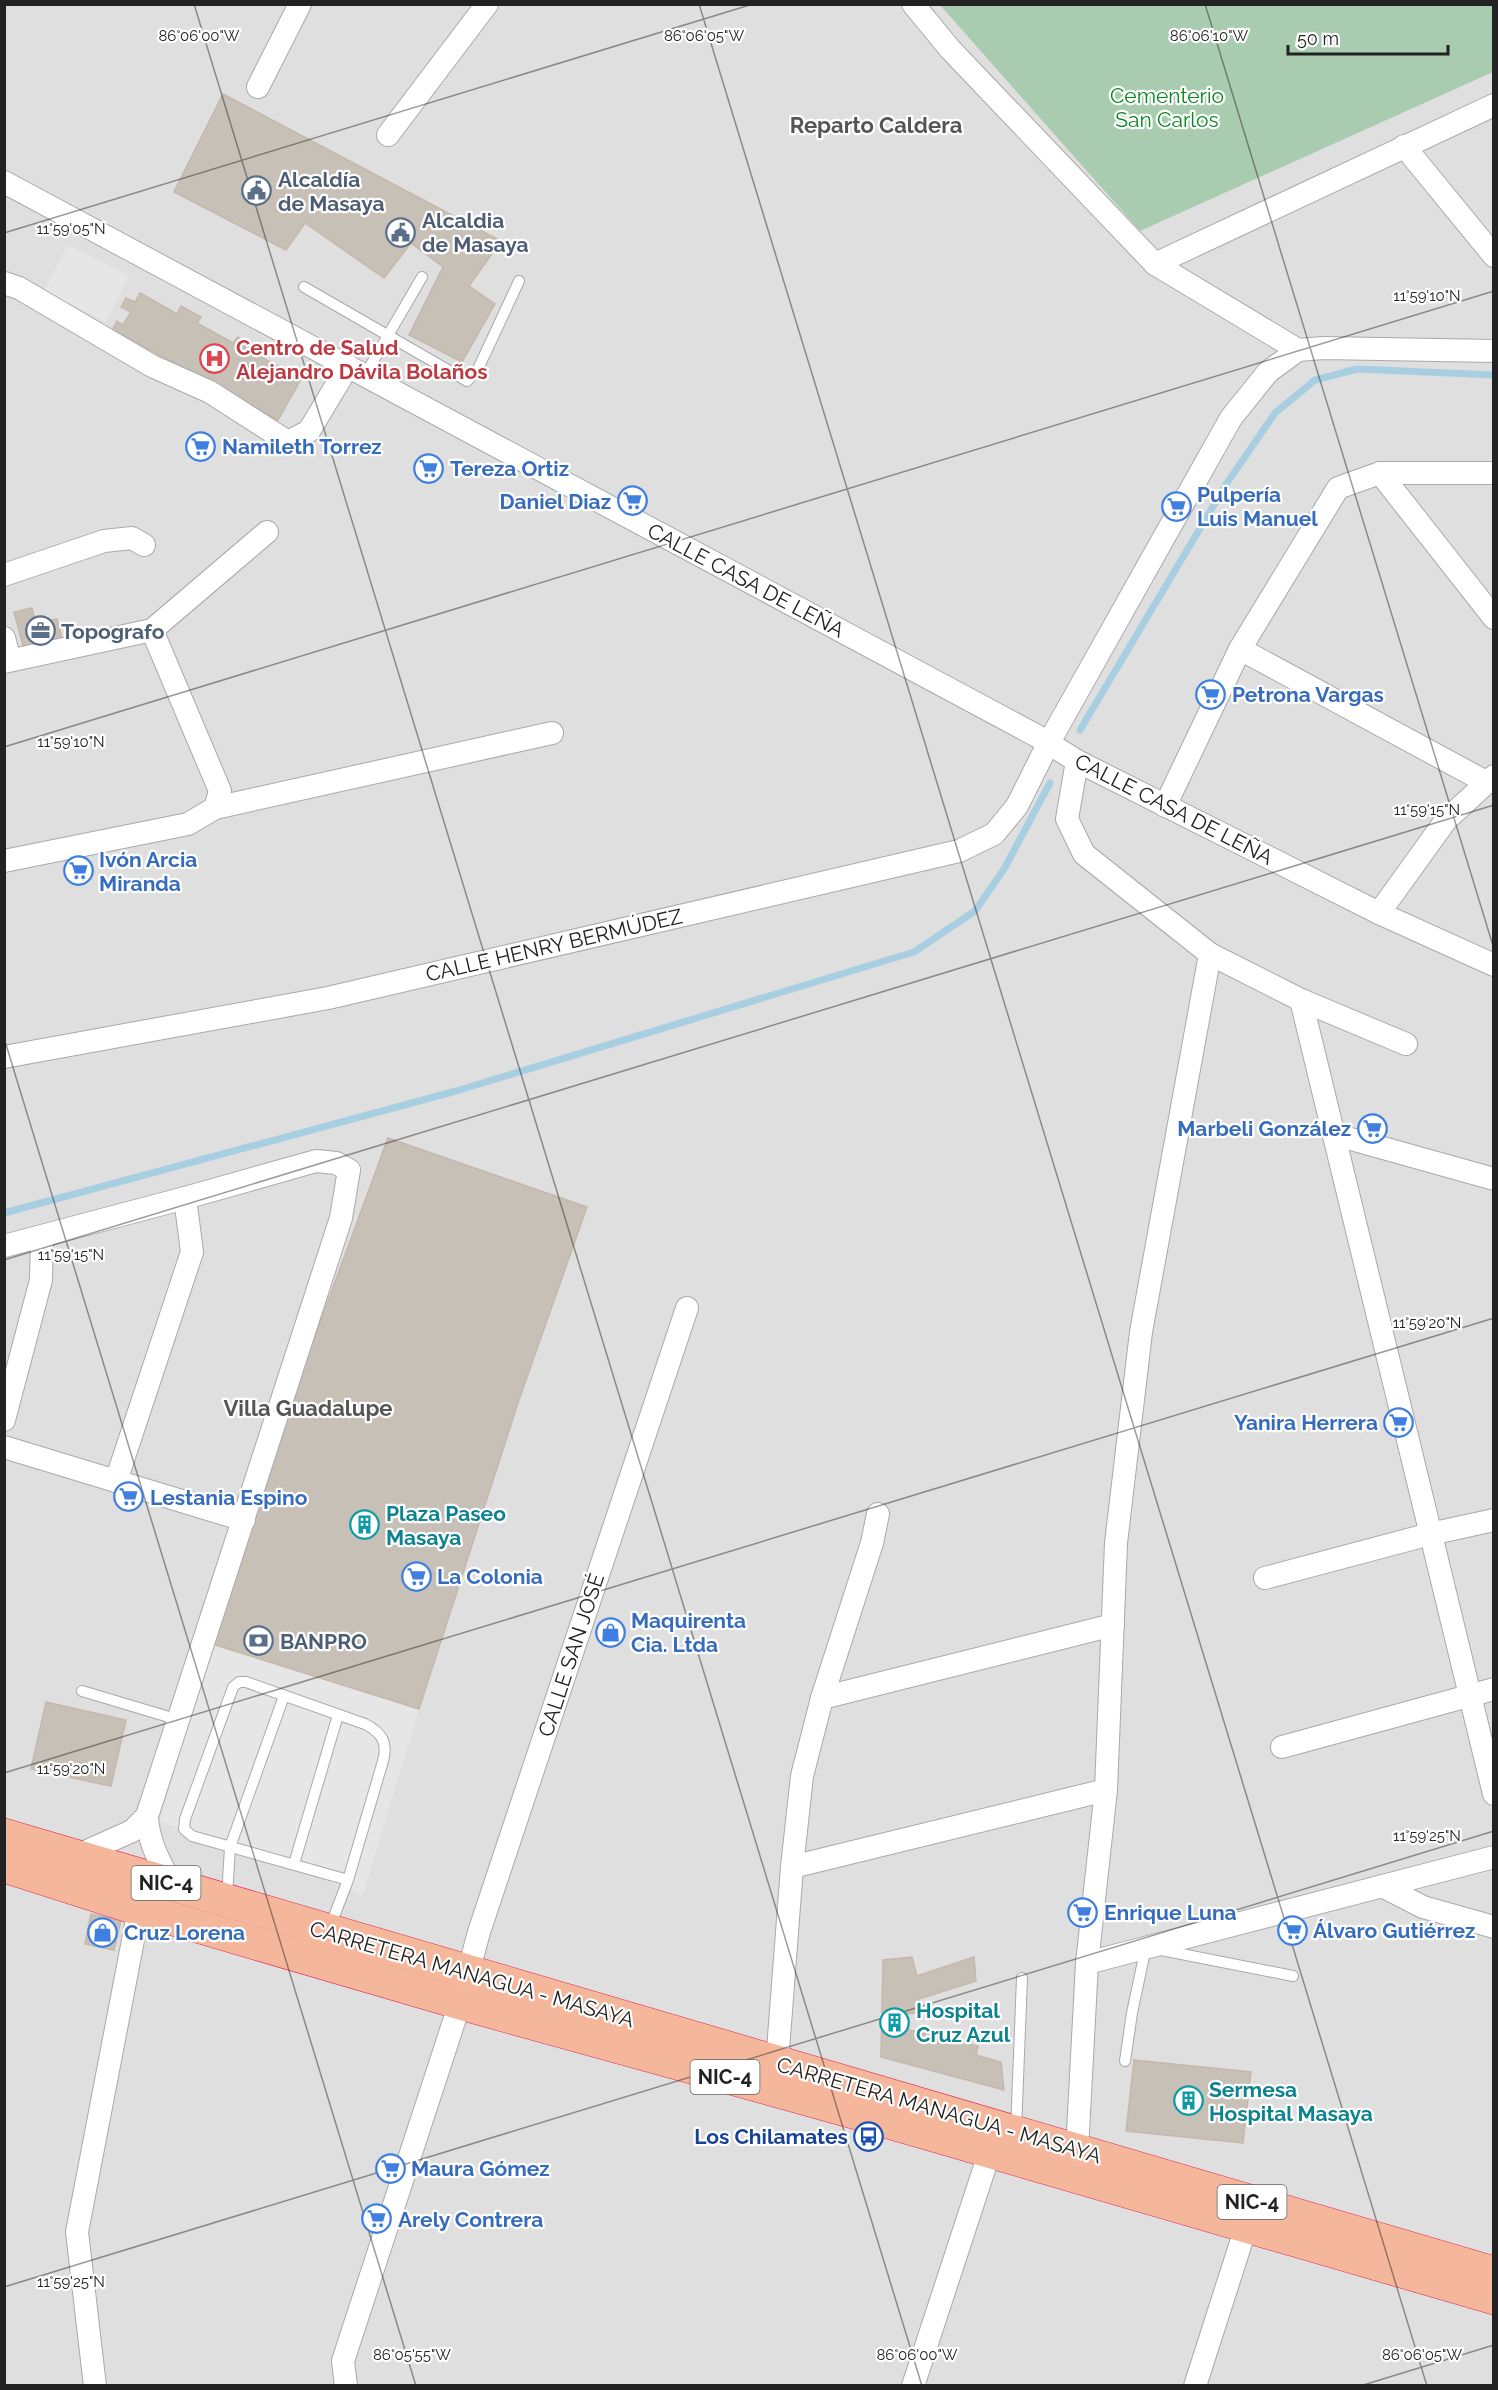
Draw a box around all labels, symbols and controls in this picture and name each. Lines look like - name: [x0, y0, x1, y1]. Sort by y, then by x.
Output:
- scale bar: [1288, 18, 1448, 56]
- text: 86°06'00"W: [158, 27, 240, 45]
- text: 86°06'05"W: [664, 27, 744, 45]
- text: 86°06'10"W: [1170, 27, 1249, 45]
- text: 50 m: [1297, 28, 1339, 49]
- park label: Cementerio San Carlos: [1110, 83, 1224, 132]
- district label: Reparto Caldera: [790, 112, 962, 138]
- place label: Alcaldía de Masaya: [278, 167, 385, 216]
- public building icon: Alcaldía de Masaya: [241, 175, 273, 207]
- place label: Alcaldia de Masaya: [422, 208, 529, 257]
- public building icon: Alcaldia de Masaya: [385, 216, 417, 248]
- text: 11°59'05"N: [36, 220, 106, 238]
- text: 11°59'10"N: [1393, 287, 1461, 305]
- place label: Centro de Salud Alejandro Dávila Bolaños: [236, 335, 488, 384]
- hospital icon: Centro de Salud Alejandro Dávila Bolaños: [199, 343, 231, 375]
- supermarket icon: Namileth Torrez: [185, 430, 217, 462]
- place label: Namileth Torrez: [222, 434, 382, 459]
- supermarket icon: Tereza Ortiz: [413, 452, 445, 484]
- place label: Tereza Ortiz: [450, 456, 569, 481]
- place label: Pulpería Luis Manuel: [1197, 482, 1318, 531]
- supermarket icon: Daniel Diaz: [616, 485, 648, 517]
- place label: Daniel Diaz: [500, 489, 611, 514]
- supermarket icon: Pulpería Luis Manuel: [1160, 490, 1192, 522]
- street label: CALLE CASA DE LEÑA: [643, 518, 849, 642]
- office icon: Topografo: [24, 615, 56, 647]
- place label: Topografo: [61, 619, 165, 644]
- supermarket icon: Petrona Vargas: [1195, 678, 1227, 710]
- place label: Petrona Vargas: [1232, 682, 1384, 707]
- text: 11°59'10"N: [37, 733, 105, 751]
- street label: CALLE CASA DE LEÑA: [1071, 748, 1277, 870]
- text: 11°59'15"N: [1394, 801, 1460, 819]
- place label: Ivón Arcia Miranda: [99, 847, 197, 896]
- supermarket icon: Ivón Arcia Miranda: [62, 855, 94, 887]
- street label: CALLE HENRY BERMÚDEZ: [423, 903, 685, 987]
- supermarket icon: Marbeli González: [1356, 1112, 1388, 1144]
- place label: Marbeli González: [1177, 1116, 1351, 1141]
- text: 11°59'15"N: [38, 1246, 104, 1264]
- text: 11°59'20"N: [1393, 1314, 1461, 1332]
- district label: Villa Guadalupe: [223, 1395, 393, 1421]
- supermarket icon: Yanira Herrera: [1383, 1406, 1415, 1438]
- place label: Yanira Herrera: [1234, 1410, 1378, 1435]
- supermarket icon: Lestania Espino: [113, 1481, 145, 1513]
- place label: Lestania Espino: [150, 1485, 308, 1510]
- place label: Plaza Paseo Masaya: [386, 1501, 506, 1550]
- building icon: Plaza Paseo Masaya: [349, 1509, 381, 1541]
- supermarket icon: La Colonia: [400, 1560, 432, 1592]
- place label: La Colonia: [437, 1564, 543, 1589]
- street label: CALLE SAN JOSÉ: [533, 1570, 609, 1740]
- place label: Maquirenta Cia. Ltda: [631, 1608, 746, 1657]
- shop icon: Maquirenta Cia. Ltda: [594, 1616, 626, 1648]
- bank icon: BANPRO: [243, 1625, 275, 1657]
- place label: BANPRO: [280, 1629, 367, 1654]
- text: 11°59'20"N: [37, 1760, 105, 1778]
- text: 11°59'25"N: [1393, 1827, 1461, 1845]
- road number: NIC-4: [132, 1866, 201, 1900]
- supermarket icon: Enrique Luna: [1067, 1896, 1099, 1928]
- place label: Enrique Luna: [1104, 1900, 1237, 1925]
- supermarket icon: Álvaro Gutiérrez: [1276, 1914, 1308, 1946]
- shop icon: Cruz Lorena: [87, 1916, 119, 1948]
- street label: CARRETERA MANAGUA - MASAYA: [307, 1916, 637, 2032]
- place label: Álvaro Gutiérrez: [1313, 1918, 1475, 1943]
- place label: Cruz Lorena: [124, 1920, 245, 1945]
- place label: Hospital Cruz Azul: [916, 1998, 1011, 2047]
- building icon: Hospital Cruz Azul: [879, 2006, 911, 2038]
- street label: CARRETERA MANAGUA - MASAYA: [774, 2052, 1104, 2168]
- road number: NIC-4: [690, 2060, 760, 2094]
- place label: Sermesa Hospital Masaya: [1209, 2077, 1373, 2126]
- building icon: Sermesa Hospital Masaya: [1172, 2085, 1204, 2117]
- bus stop icon: Los Chilamates: [853, 2120, 885, 2152]
- place label: Los Chilamates: [694, 2124, 848, 2149]
- supermarket icon: Maura Gómez: [374, 2152, 406, 2184]
- place label: Maura Gómez: [411, 2156, 550, 2181]
- road number: NIC-4: [1218, 2185, 1286, 2219]
- supermarket icon: Arely Contrera: [361, 2203, 393, 2235]
- place label: Arely Contrera: [398, 2207, 543, 2232]
- text: 11°59'25"N: [37, 2273, 105, 2291]
- text: 86°05'55"W: [373, 2346, 451, 2364]
- text: 86°06'00"W: [876, 2346, 958, 2364]
- text: 86°06'05"W: [1382, 2346, 1462, 2364]

